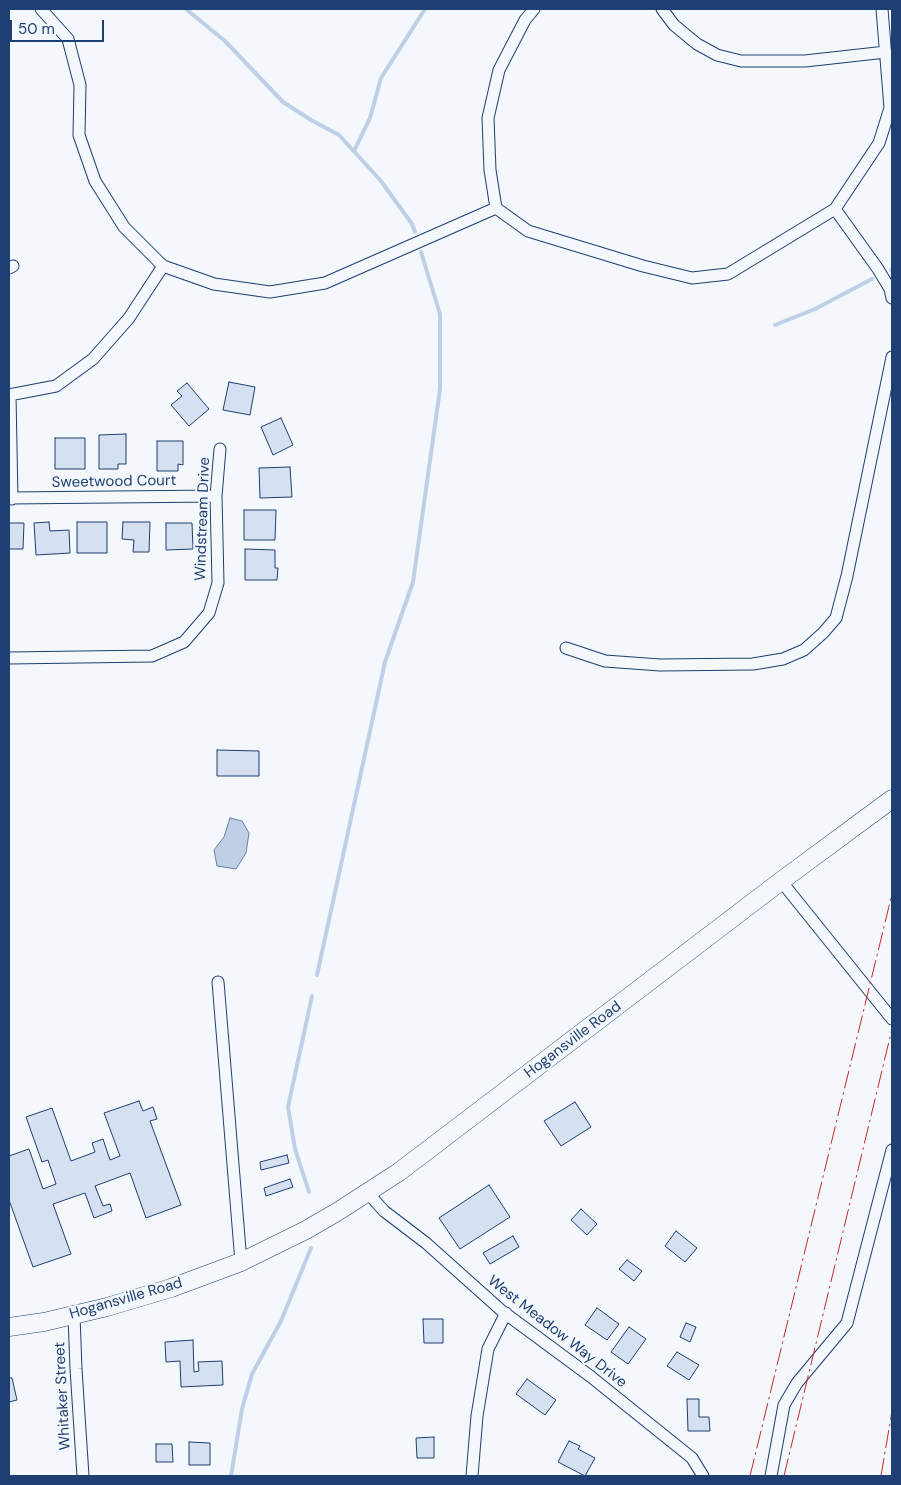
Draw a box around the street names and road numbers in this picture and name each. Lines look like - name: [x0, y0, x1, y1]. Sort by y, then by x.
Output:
- street label: Windstream Drive: [192, 457, 214, 581]
- street label: Sweetwood Court: [52, 472, 176, 492]
- street label: Hogansville Road: [521, 998, 625, 1082]
- street label: West Meadow Way Drive: [484, 1272, 630, 1392]
- street label: Hogansville Road: [67, 1274, 185, 1324]
- street label: Whitaker Street: [51, 1341, 75, 1451]

